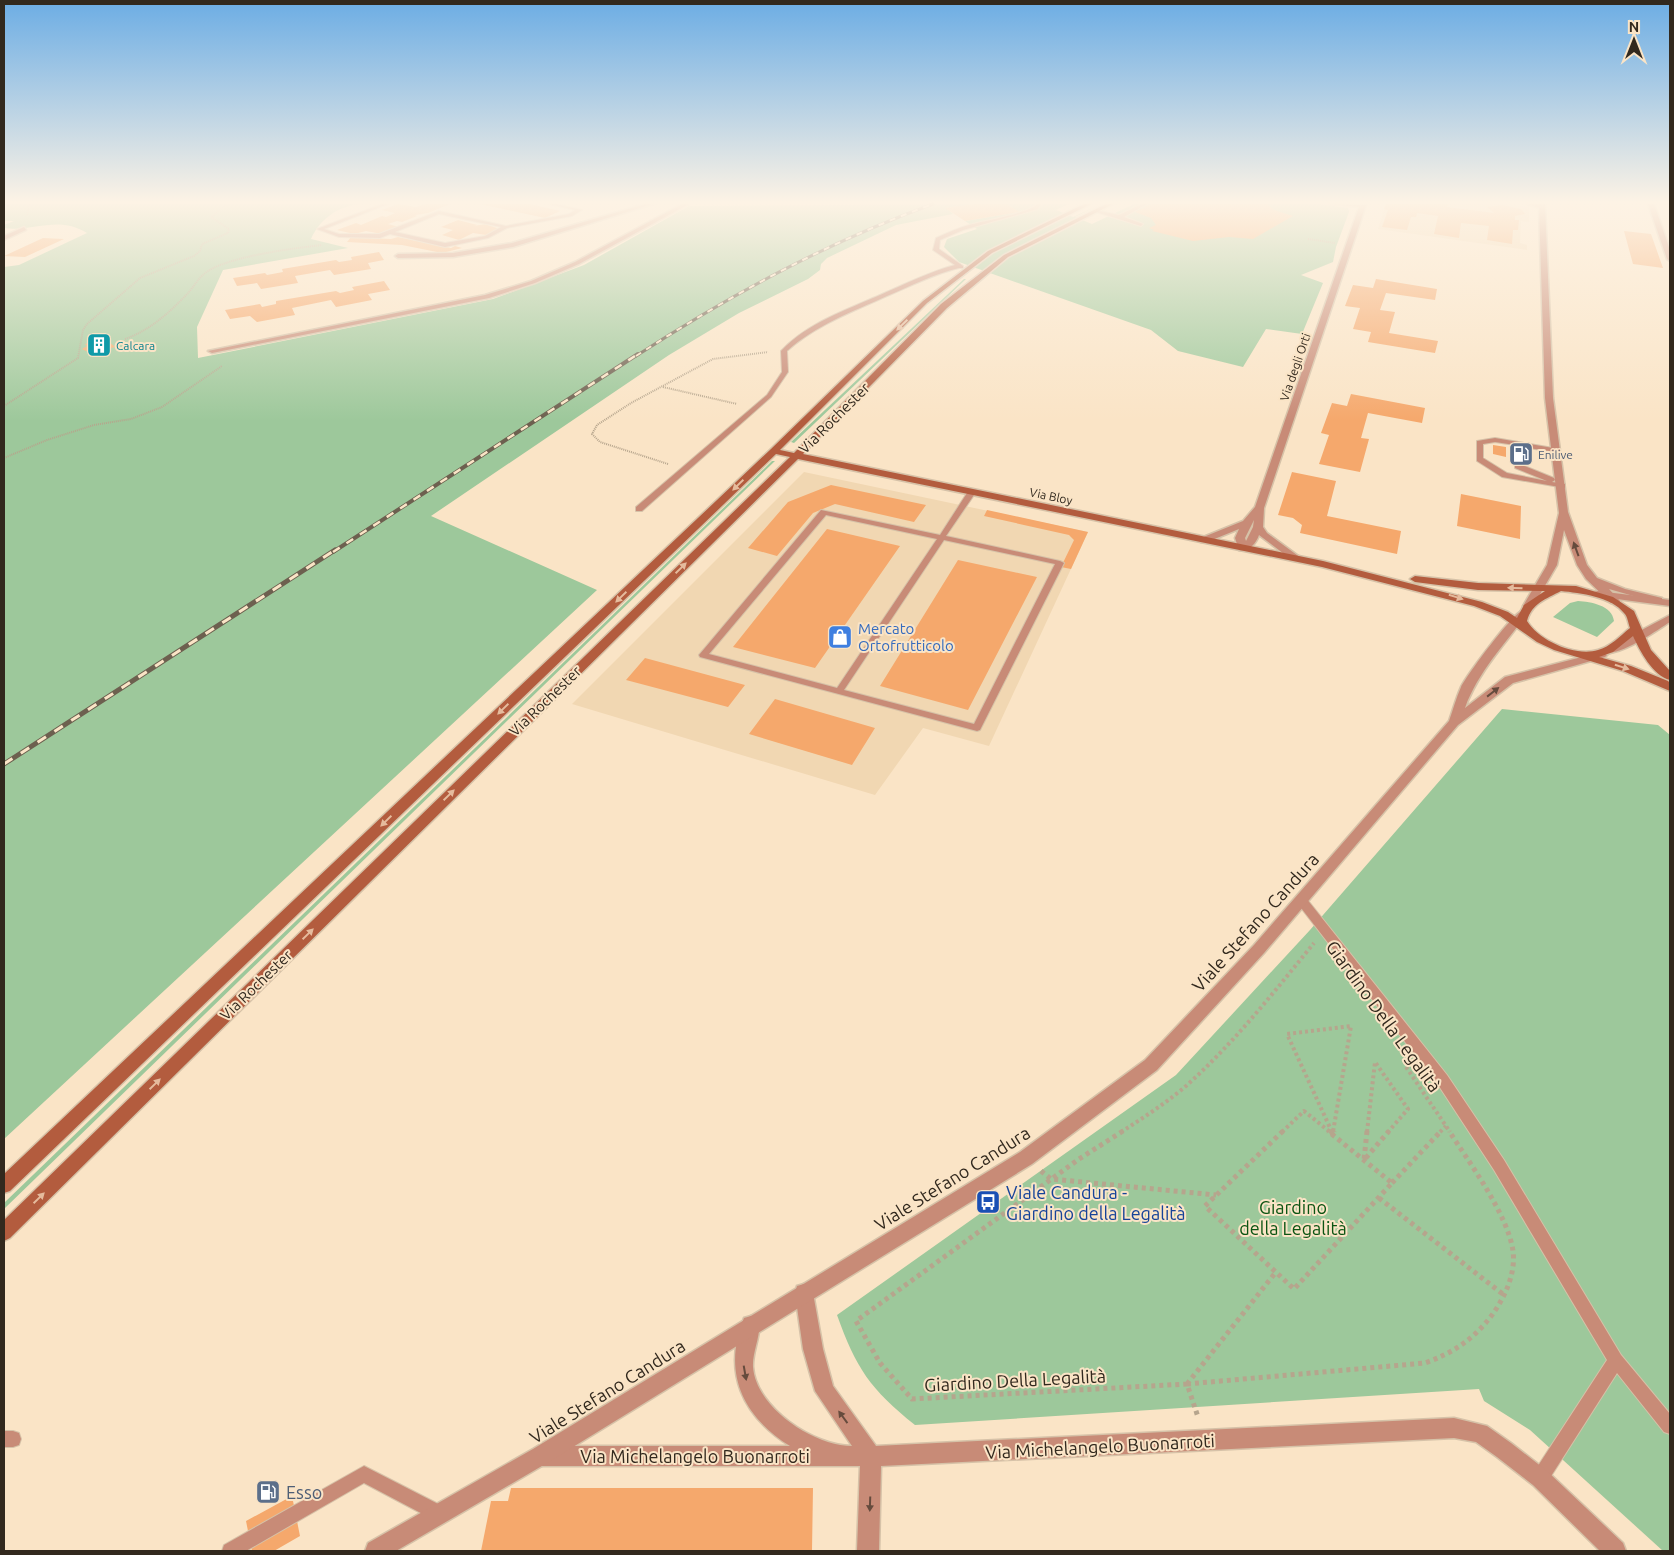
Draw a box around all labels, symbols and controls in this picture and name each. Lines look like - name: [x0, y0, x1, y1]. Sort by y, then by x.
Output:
- north arrow: [1609, 15, 1659, 65]
- text: N: [1629, 19, 1639, 35]
- one-way arrow: [896, 319, 908, 331]
- street label: Via degli Orti: [1277, 331, 1313, 403]
- building icon: Calcara: [86, 332, 112, 358]
- place label: Calcara: [116, 339, 155, 352]
- street label: Via Rochester: [795, 379, 873, 457]
- fuel station icon: Enilive: [1508, 441, 1534, 467]
- place label: Enilive: [1538, 448, 1573, 461]
- one-way arrow: [733, 478, 745, 490]
- street label: Via Bloy: [1028, 485, 1074, 507]
- one-way arrow: [1571, 541, 1579, 556]
- one-way arrow: [675, 562, 687, 574]
- one-way arrow: [1507, 584, 1523, 592]
- one-way arrow: [615, 591, 627, 603]
- one-way arrow: [1448, 593, 1463, 601]
- place label: Mercato Ortofrutticolo: [858, 620, 954, 654]
- shop icon: Mercato Ortofrutticolo: [827, 624, 853, 650]
- street label: Via Rochester: [506, 662, 585, 739]
- one-way arrow: [1615, 663, 1630, 671]
- one-way arrow: [1486, 687, 1499, 698]
- one-way arrow: [497, 703, 509, 715]
- one-way arrow: [443, 790, 455, 802]
- one-way arrow: [380, 815, 392, 827]
- street label: Viale Stefano Candura: [1188, 849, 1322, 995]
- one-way arrow: [302, 928, 314, 940]
- street label: Giardino Della Legalità: [1322, 937, 1446, 1095]
- street label: Via Rochester: [217, 946, 296, 1023]
- one-way arrow: [148, 1078, 160, 1090]
- street label: Viale Stefano Candura: [871, 1122, 1033, 1234]
- place label: Viale Candura - Giardino della Legalità: [1006, 1182, 1186, 1223]
- bus stop icon: Viale Candura - Giardino della Legalità: [975, 1189, 1001, 1215]
- one-way arrow: [32, 1192, 44, 1204]
- park label: Giardino della Legalità: [1239, 1197, 1347, 1238]
- street label: Viale Stefano Candura: [526, 1335, 688, 1447]
- one-way arrow: [742, 1365, 750, 1381]
- street label: Giardino Della Legalità: [924, 1365, 1106, 1395]
- one-way arrow: [838, 1410, 848, 1424]
- street label: Via Michelangelo Buonarroti: [985, 1430, 1215, 1462]
- street label: Via Michelangelo Buonarroti: [580, 1446, 810, 1466]
- fuel station icon: Esso: [255, 1479, 281, 1505]
- place label: Esso: [286, 1482, 322, 1502]
- one-way arrow: [866, 1496, 874, 1512]

